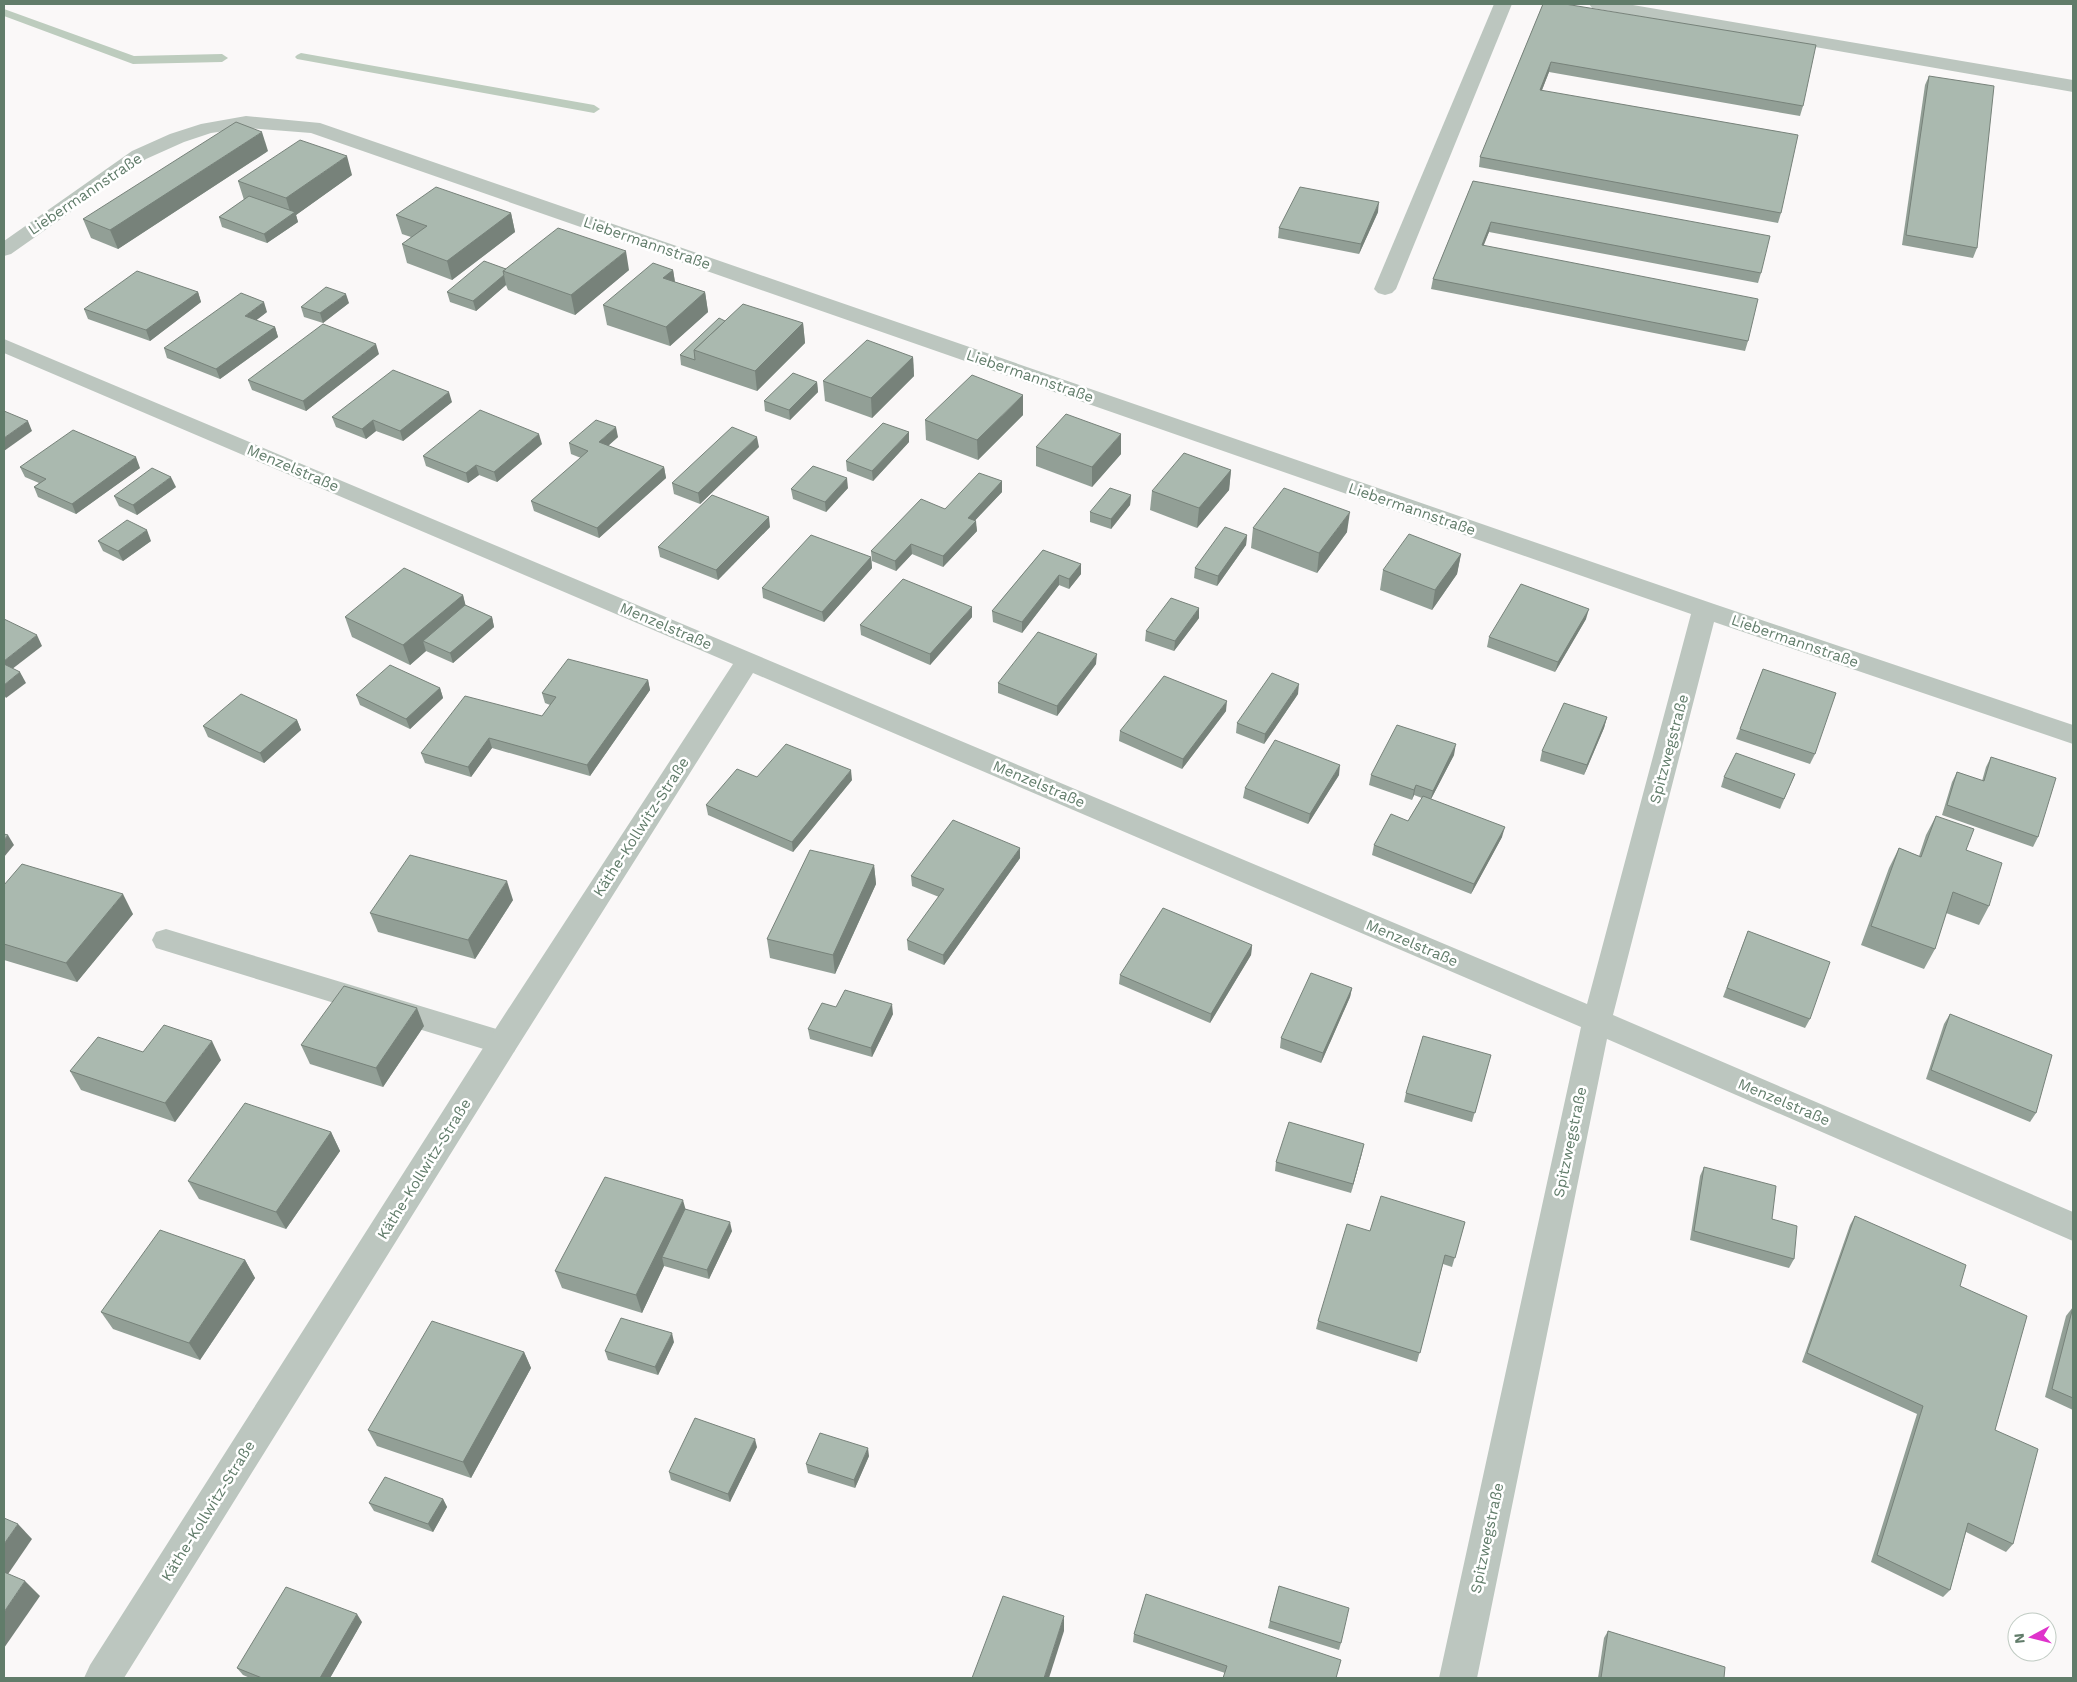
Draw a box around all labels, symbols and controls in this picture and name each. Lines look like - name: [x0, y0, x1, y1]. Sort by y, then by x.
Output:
- street label: Liebermannstraße: [25, 149, 145, 239]
- street label: Liebermannstraße: [581, 213, 713, 273]
- street label: Liebermannstraße: [964, 346, 1096, 406]
- street label: Menzelstraße: [244, 441, 342, 495]
- street label: Liebermannstraße: [1346, 479, 1478, 539]
- street label: Menzelstraße: [617, 599, 715, 653]
- street label: Liebermannstraße: [1729, 611, 1861, 671]
- street label: Spitzwegstraße: [1646, 692, 1692, 806]
- street label: Käthe-Kollwitz-Straße: [589, 754, 693, 900]
- street label: Menzelstraße: [990, 757, 1088, 811]
- street label: Menzelstraße: [1363, 916, 1461, 970]
- street label: Menzelstraße: [1735, 1075, 1833, 1129]
- street label: Spitzwegstraße: [1549, 1085, 1591, 1199]
- street label: Käthe-Kollwitz-Straße: [373, 1095, 475, 1243]
- street label: Käthe-Kollwitz-Straße: [157, 1437, 259, 1585]
- street label: Spitzwegstraße: [1466, 1481, 1508, 1595]
- north arrow: [2007, 1612, 2057, 1662]
- text: N: [2011, 1632, 2028, 1645]

